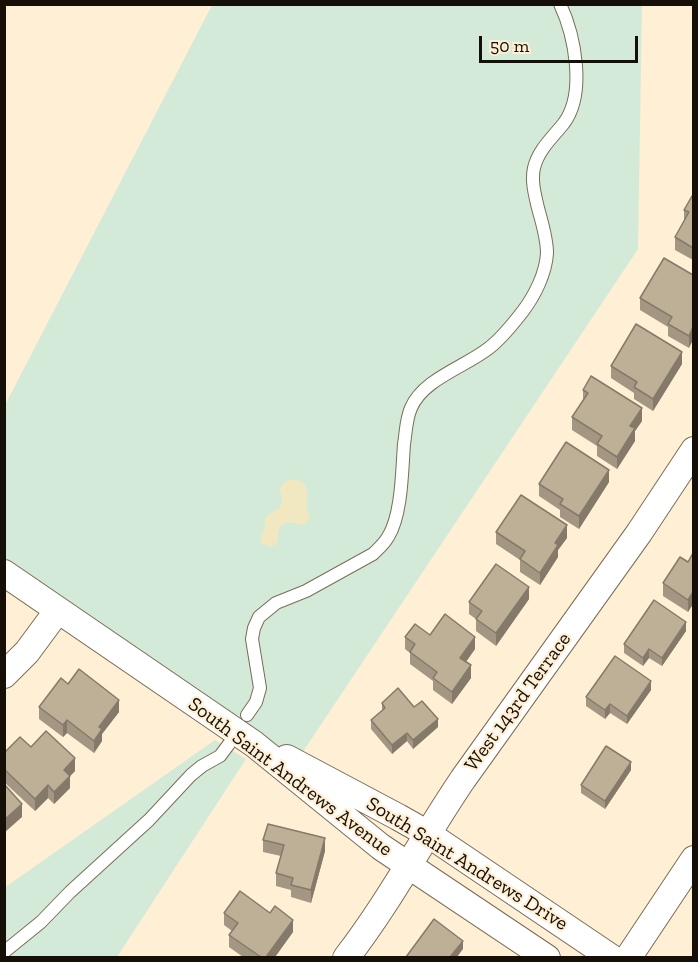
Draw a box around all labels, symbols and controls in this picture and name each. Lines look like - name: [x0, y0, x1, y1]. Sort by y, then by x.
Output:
- scale bar: [482, 24, 641, 62]
- text: 50 m: [490, 35, 529, 57]
- street label: West 143rd Terrace: [460, 628, 576, 776]
- street label: South Saint Andrews Avenue: [183, 692, 397, 862]
- street label: South Saint Andrews Drive: [362, 792, 572, 936]

